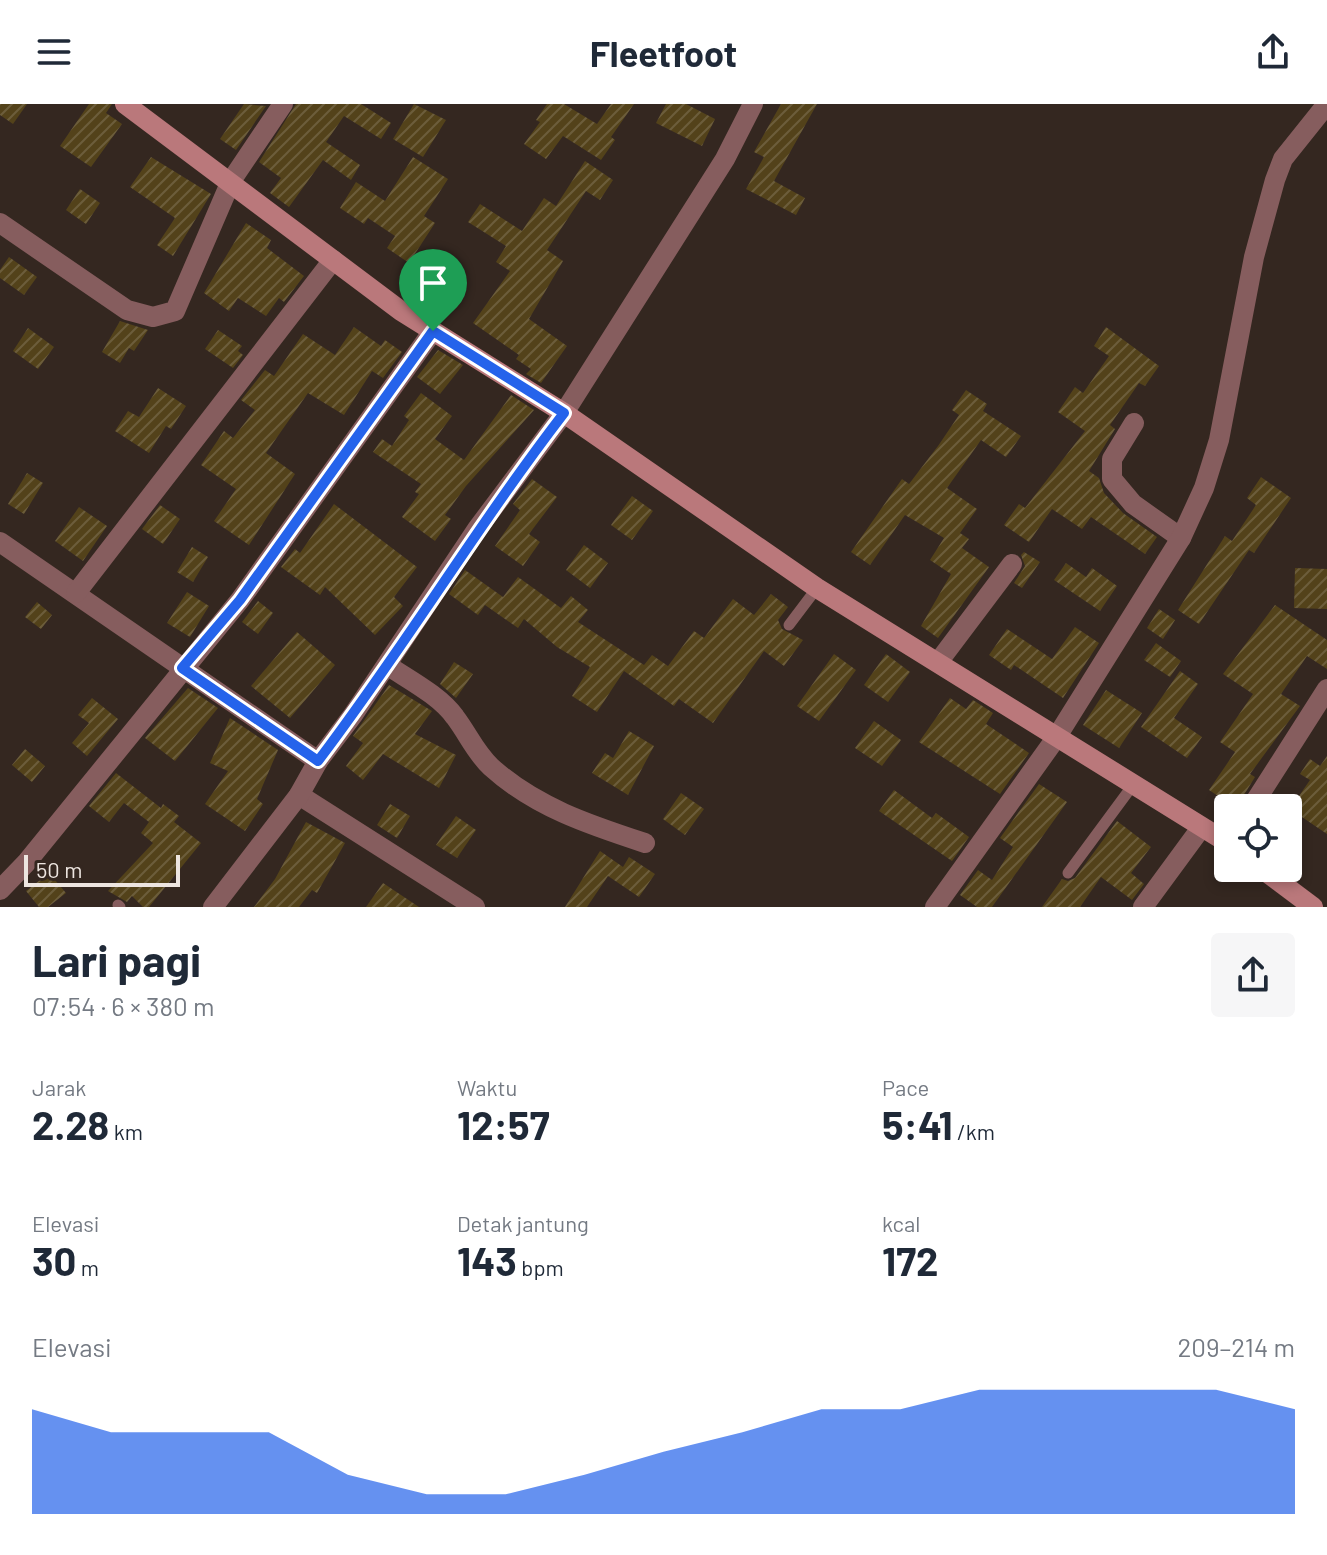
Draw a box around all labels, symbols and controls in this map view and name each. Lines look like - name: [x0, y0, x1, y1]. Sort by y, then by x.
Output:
- icon: menu: [32, 30, 76, 74]
- icon: share: [1251, 30, 1295, 74]
- text: Fleetfoot: [590, 31, 737, 74]
- pin: [399, 249, 467, 331]
- icon: arrive: [411, 261, 455, 305]
- map controls: [1214, 794, 1302, 882]
- button: locate: [1214, 794, 1302, 882]
- scale bar: [24, 851, 180, 887]
- text: 50 m: [36, 856, 82, 882]
- text: Lari pagi: [32, 933, 201, 986]
- button: share: [1211, 933, 1295, 1017]
- text: 07:54 · 6 × 380 m: [32, 990, 214, 1021]
- text: Jarak: [32, 1074, 86, 1100]
- text: Waktu: [457, 1074, 517, 1100]
- text: Pace: [882, 1074, 929, 1100]
- text: 2.28: [32, 1100, 109, 1148]
- text: 12:57: [457, 1100, 550, 1148]
- text: 5:41: [882, 1100, 953, 1148]
- text: km: [109, 1118, 143, 1144]
- text: /km: [953, 1118, 995, 1144]
- text: Elevasi: [32, 1210, 99, 1236]
- text: Detak jantung: [457, 1210, 589, 1236]
- text: kcal: [882, 1210, 920, 1236]
- text: 30: [32, 1236, 76, 1284]
- text: 143: [457, 1236, 517, 1284]
- text: 172: [882, 1236, 938, 1284]
- text: m: [76, 1254, 99, 1280]
- text: bpm: [517, 1254, 564, 1280]
- text: Elevasi: [32, 1331, 112, 1362]
- text: 209–214 m: [1177, 1331, 1295, 1362]

